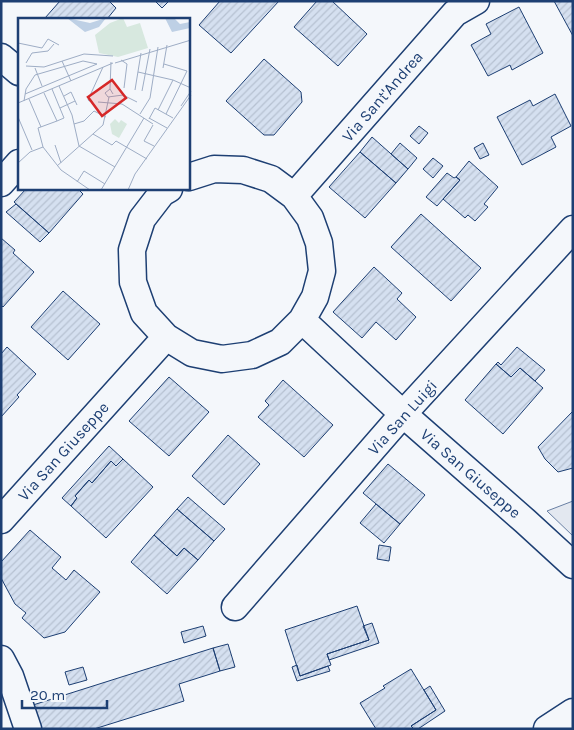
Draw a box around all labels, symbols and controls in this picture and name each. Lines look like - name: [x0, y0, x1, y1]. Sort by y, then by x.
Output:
- inset map: [18, 18, 190, 190]
- street label: Via Sant'Andrea: [338, 47, 427, 146]
- street label: Via San Luigi: [364, 376, 441, 459]
- street label: Via San Giuseppe: [14, 398, 113, 505]
- street label: Via San Giuseppe: [417, 425, 525, 522]
- scale bar: [22, 678, 108, 710]
- text: 20 m: [30, 686, 65, 704]

